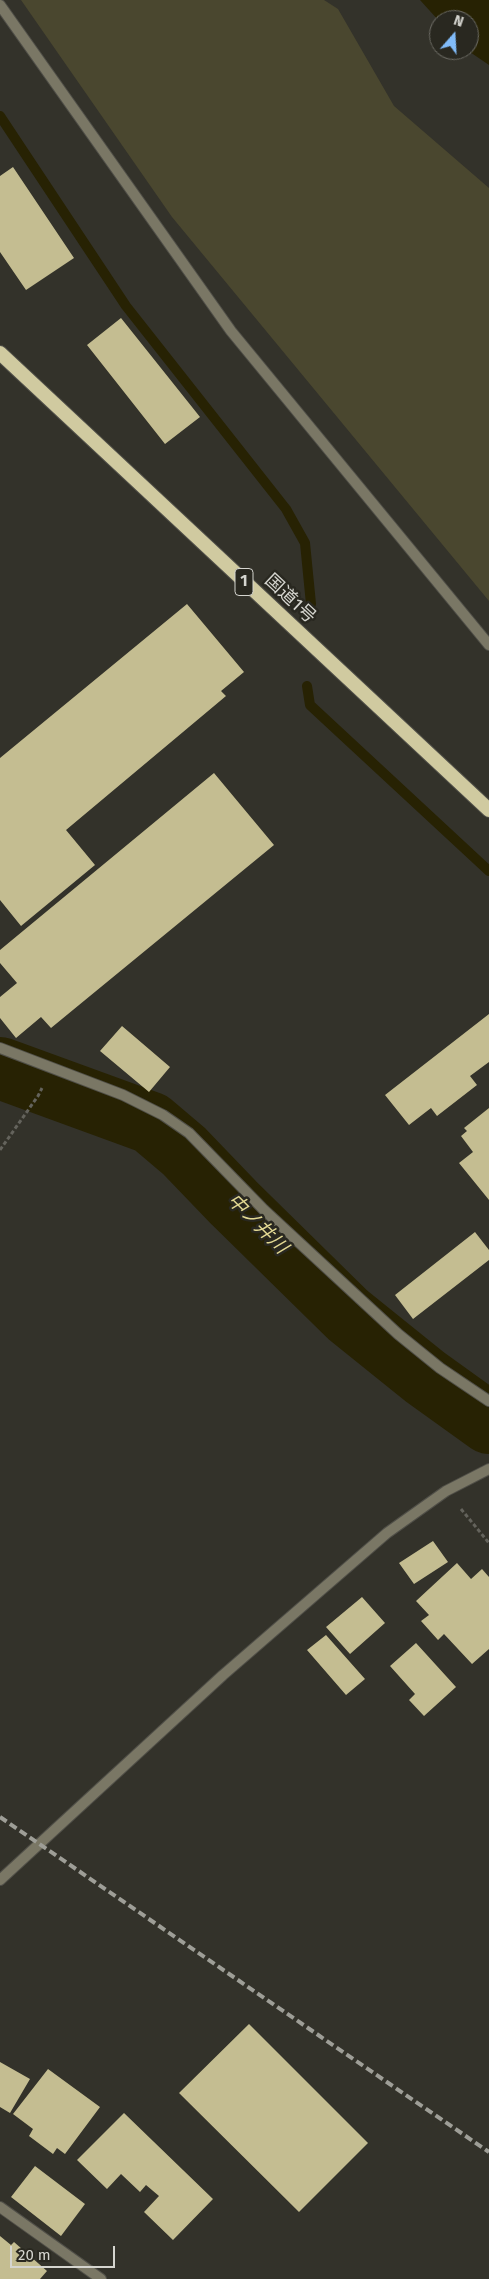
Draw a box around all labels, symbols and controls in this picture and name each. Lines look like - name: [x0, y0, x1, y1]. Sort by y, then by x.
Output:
- north arrow: [429, 10, 479, 60]
- text: N: [452, 12, 466, 31]
- road number: 1: [235, 568, 253, 596]
- street label: 国道1号: [260, 570, 320, 628]
- water label: 中ノ井川: [222, 1189, 292, 1259]
- scale bar: [12, 2236, 118, 2268]
- text: 20 m: [18, 2246, 51, 2264]

